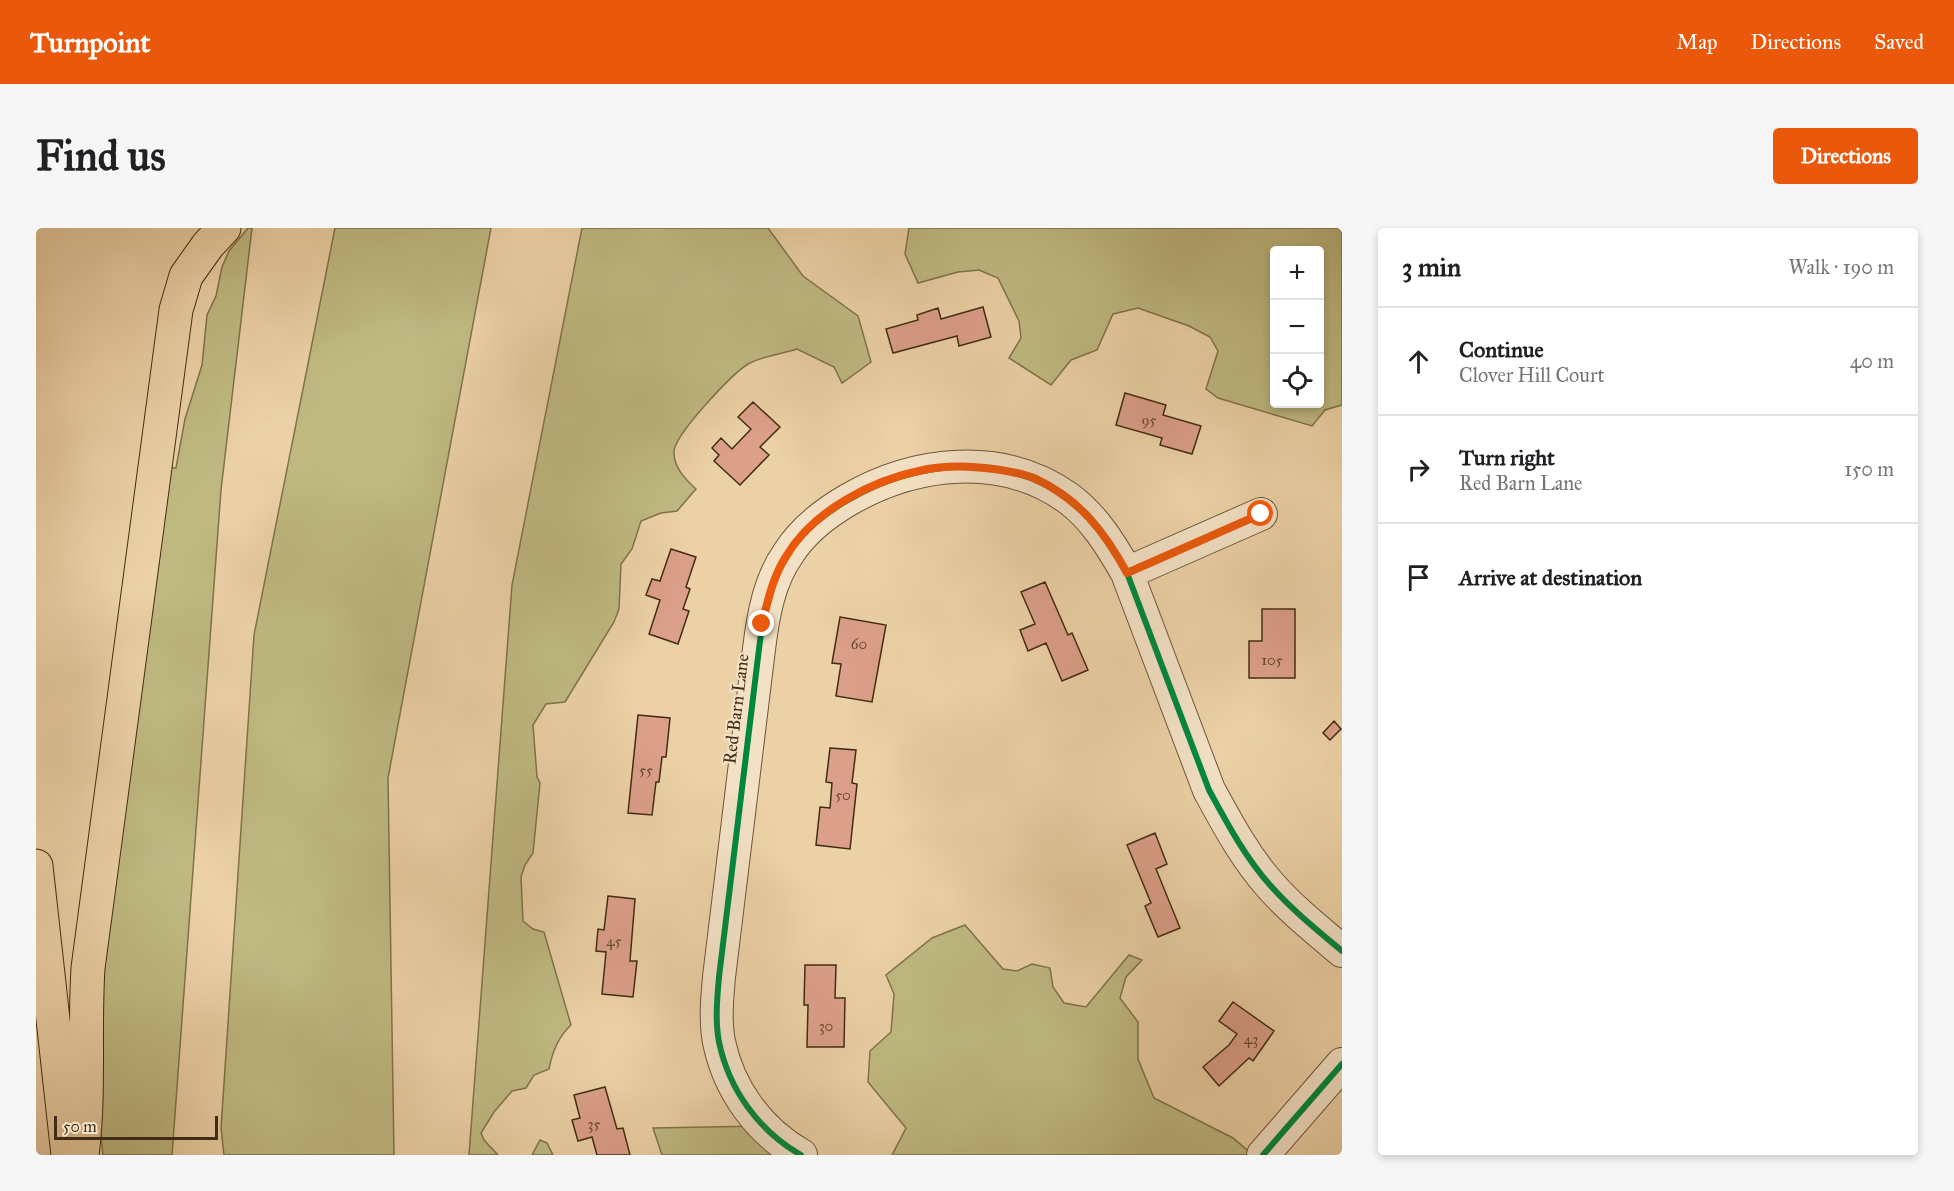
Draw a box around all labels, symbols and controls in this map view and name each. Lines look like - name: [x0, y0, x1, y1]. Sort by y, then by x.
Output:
- text: Turnpoint: [30, 25, 150, 60]
- text: Map: [1677, 29, 1718, 55]
- text: Directions: [1751, 29, 1841, 55]
- text: Saved: [1874, 29, 1924, 55]
- button: Directions: [1773, 128, 1918, 184]
- text: Find us: [36, 130, 166, 182]
- map controls: [1270, 246, 1324, 408]
- button: +: [1270, 246, 1324, 300]
- text: 3 min: [1402, 251, 1461, 283]
- text: Walk · 190 m: [1789, 255, 1894, 279]
- button: −: [1270, 300, 1324, 354]
- text: Continue: [1459, 336, 1544, 363]
- icon: ahead: [1402, 345, 1435, 378]
- text: 40 m: [1850, 349, 1894, 373]
- button: locate: [1270, 354, 1324, 408]
- text: Clover Hill Court: [1459, 363, 1605, 387]
- house number: 95: [1141, 411, 1157, 429]
- text: Turn right: [1459, 444, 1555, 471]
- icon: right: [1402, 453, 1435, 486]
- text: 150 m: [1844, 457, 1894, 481]
- text: Red Barn Lane: [1459, 471, 1582, 495]
- route start: [1247, 500, 1273, 526]
- icon: arrive: [1402, 561, 1435, 594]
- text: Arrive at destination: [1459, 564, 1642, 591]
- route end: [748, 610, 774, 636]
- house number: 60: [851, 635, 867, 653]
- house number: 105: [1261, 651, 1283, 669]
- street label: Red Barn Lane: [718, 653, 754, 765]
- house number: 55: [639, 761, 653, 779]
- house number: 50: [835, 786, 851, 804]
- house number: 45: [606, 932, 622, 950]
- house number: 30: [819, 1017, 833, 1035]
- house number: 43: [1244, 1030, 1258, 1048]
- scale bar: [54, 1113, 218, 1140]
- house number: 35: [588, 1115, 601, 1133]
- text: 50 m: [63, 1117, 97, 1136]

